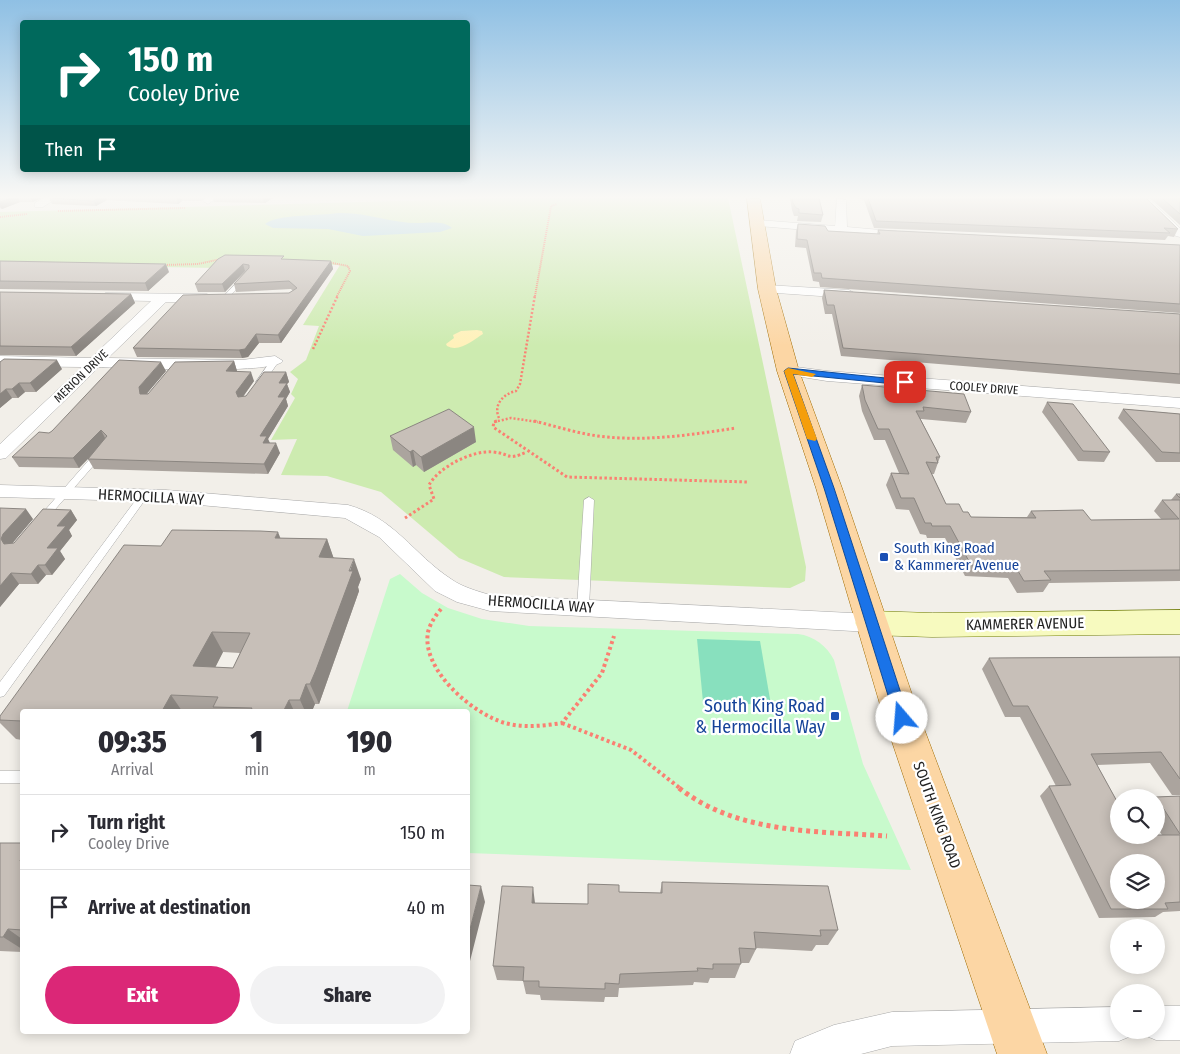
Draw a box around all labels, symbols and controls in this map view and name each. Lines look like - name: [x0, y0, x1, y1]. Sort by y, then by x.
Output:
- text: 150 m: [128, 38, 213, 80]
- icon: right: [45, 40, 110, 105]
- text: Cooley Drive: [128, 80, 240, 107]
- icon: arrive: [93, 135, 121, 163]
- text: Then: [45, 138, 83, 161]
- street label: MERION DRIVE: [51, 346, 111, 405]
- pin: [884, 361, 926, 403]
- icon: arrive: [891, 368, 919, 396]
- street label: COOLEY DRIVE: [949, 379, 1019, 397]
- street label: HERMOCILLA WAY: [97, 485, 205, 509]
- place label: South King Road & Kammerer Avenue: [894, 539, 1019, 574]
- marker: South King Road & Kammerer Avenue: [878, 551, 890, 563]
- street label: HERMOCILLA WAY: [487, 591, 595, 617]
- street label: KAMMERER AVENUE: [966, 614, 1084, 634]
- position arrow: [875, 691, 927, 743]
- place label: South King Road & Hermocilla Way: [695, 695, 825, 738]
- marker: South King Road & Hermocilla Way: [829, 710, 841, 722]
- text: 09:35: [98, 724, 167, 760]
- text: 1: [250, 724, 263, 760]
- text: 190: [347, 724, 392, 760]
- street label: SOUTH KING ROAD: [909, 759, 965, 871]
- text: Arrival: [111, 760, 153, 779]
- text: min: [244, 760, 269, 779]
- text: m: [363, 760, 376, 779]
- map controls: [1110, 789, 1165, 1039]
- button: search: [1110, 789, 1165, 844]
- text: Turn right: [88, 811, 165, 834]
- icon: right: [45, 818, 73, 846]
- text: 150 m: [400, 821, 445, 844]
- text: Cooley Drive: [88, 834, 169, 853]
- button: layers: [1110, 854, 1165, 909]
- icon: arrive: [45, 893, 73, 921]
- text: Arrive at destination: [88, 896, 251, 919]
- text: 40 m: [407, 896, 445, 919]
- button: +: [1110, 919, 1165, 974]
- button: Exit: [45, 966, 240, 1024]
- button: Share: [250, 966, 445, 1024]
- button: −: [1110, 984, 1165, 1039]

